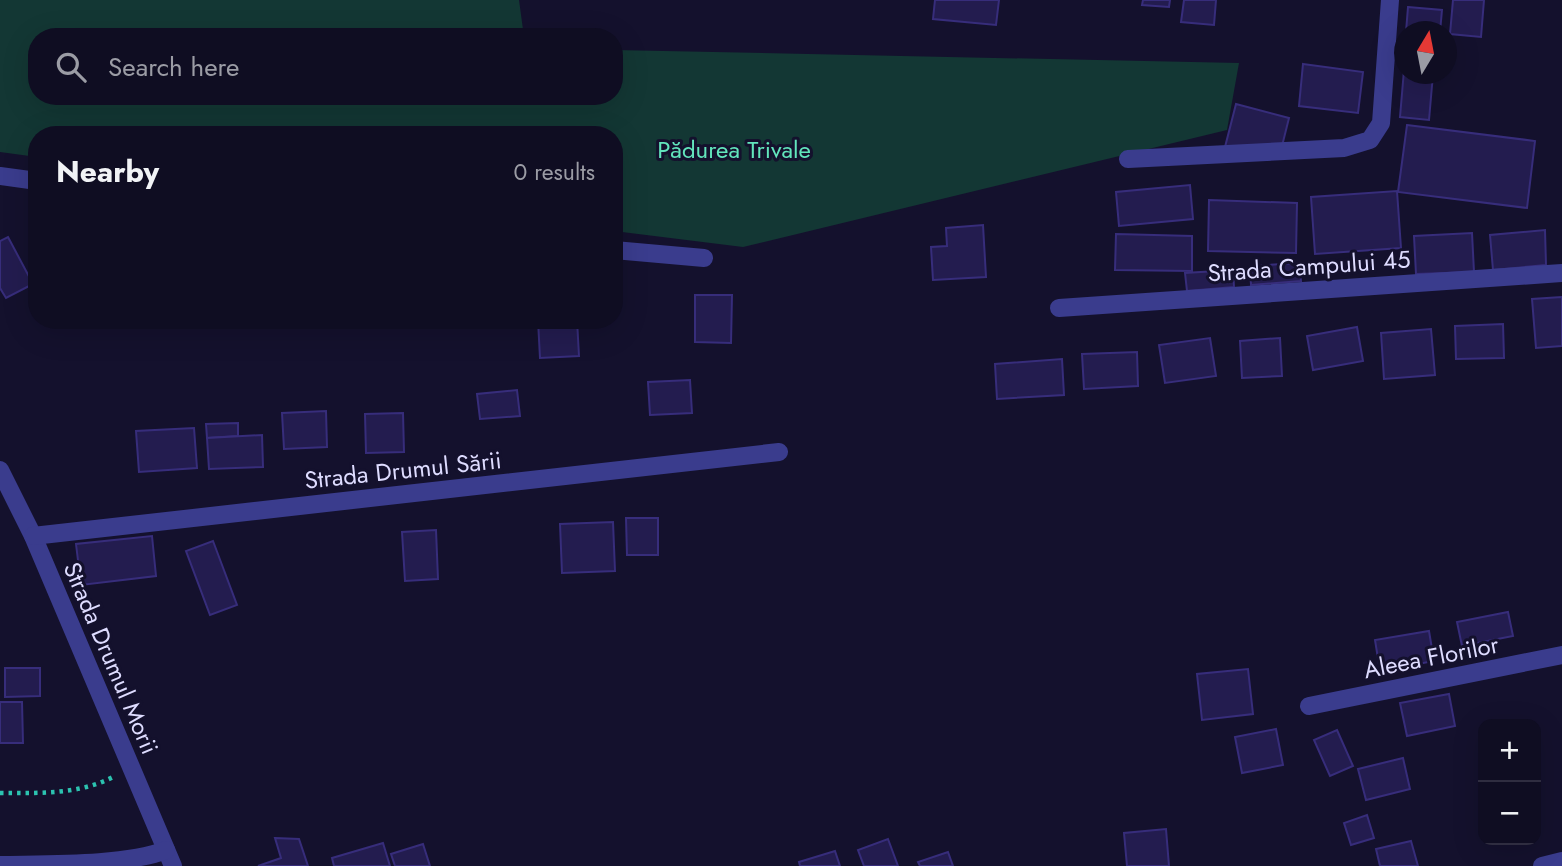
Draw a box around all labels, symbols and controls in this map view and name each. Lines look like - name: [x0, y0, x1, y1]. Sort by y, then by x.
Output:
- north arrow: [1394, 21, 1457, 84]
- search box: [28, 28, 623, 105]
- icon: search: [52, 48, 90, 86]
- text: Search here: [108, 48, 240, 86]
- park label: Pădurea Trivale: [657, 132, 811, 167]
- text: Nearby: [56, 150, 159, 193]
- text: 0 results: [513, 155, 595, 189]
- street label: Strada Campului 45: [1206, 241, 1412, 291]
- street label: Strada Drumul Sării: [303, 442, 503, 498]
- street label: Strada Drumul Morii: [55, 557, 167, 759]
- street label: Aleea Florilor: [1361, 627, 1502, 687]
- map controls: [1478, 719, 1541, 845]
- button: +: [1478, 719, 1541, 782]
- button: −: [1478, 782, 1541, 845]

